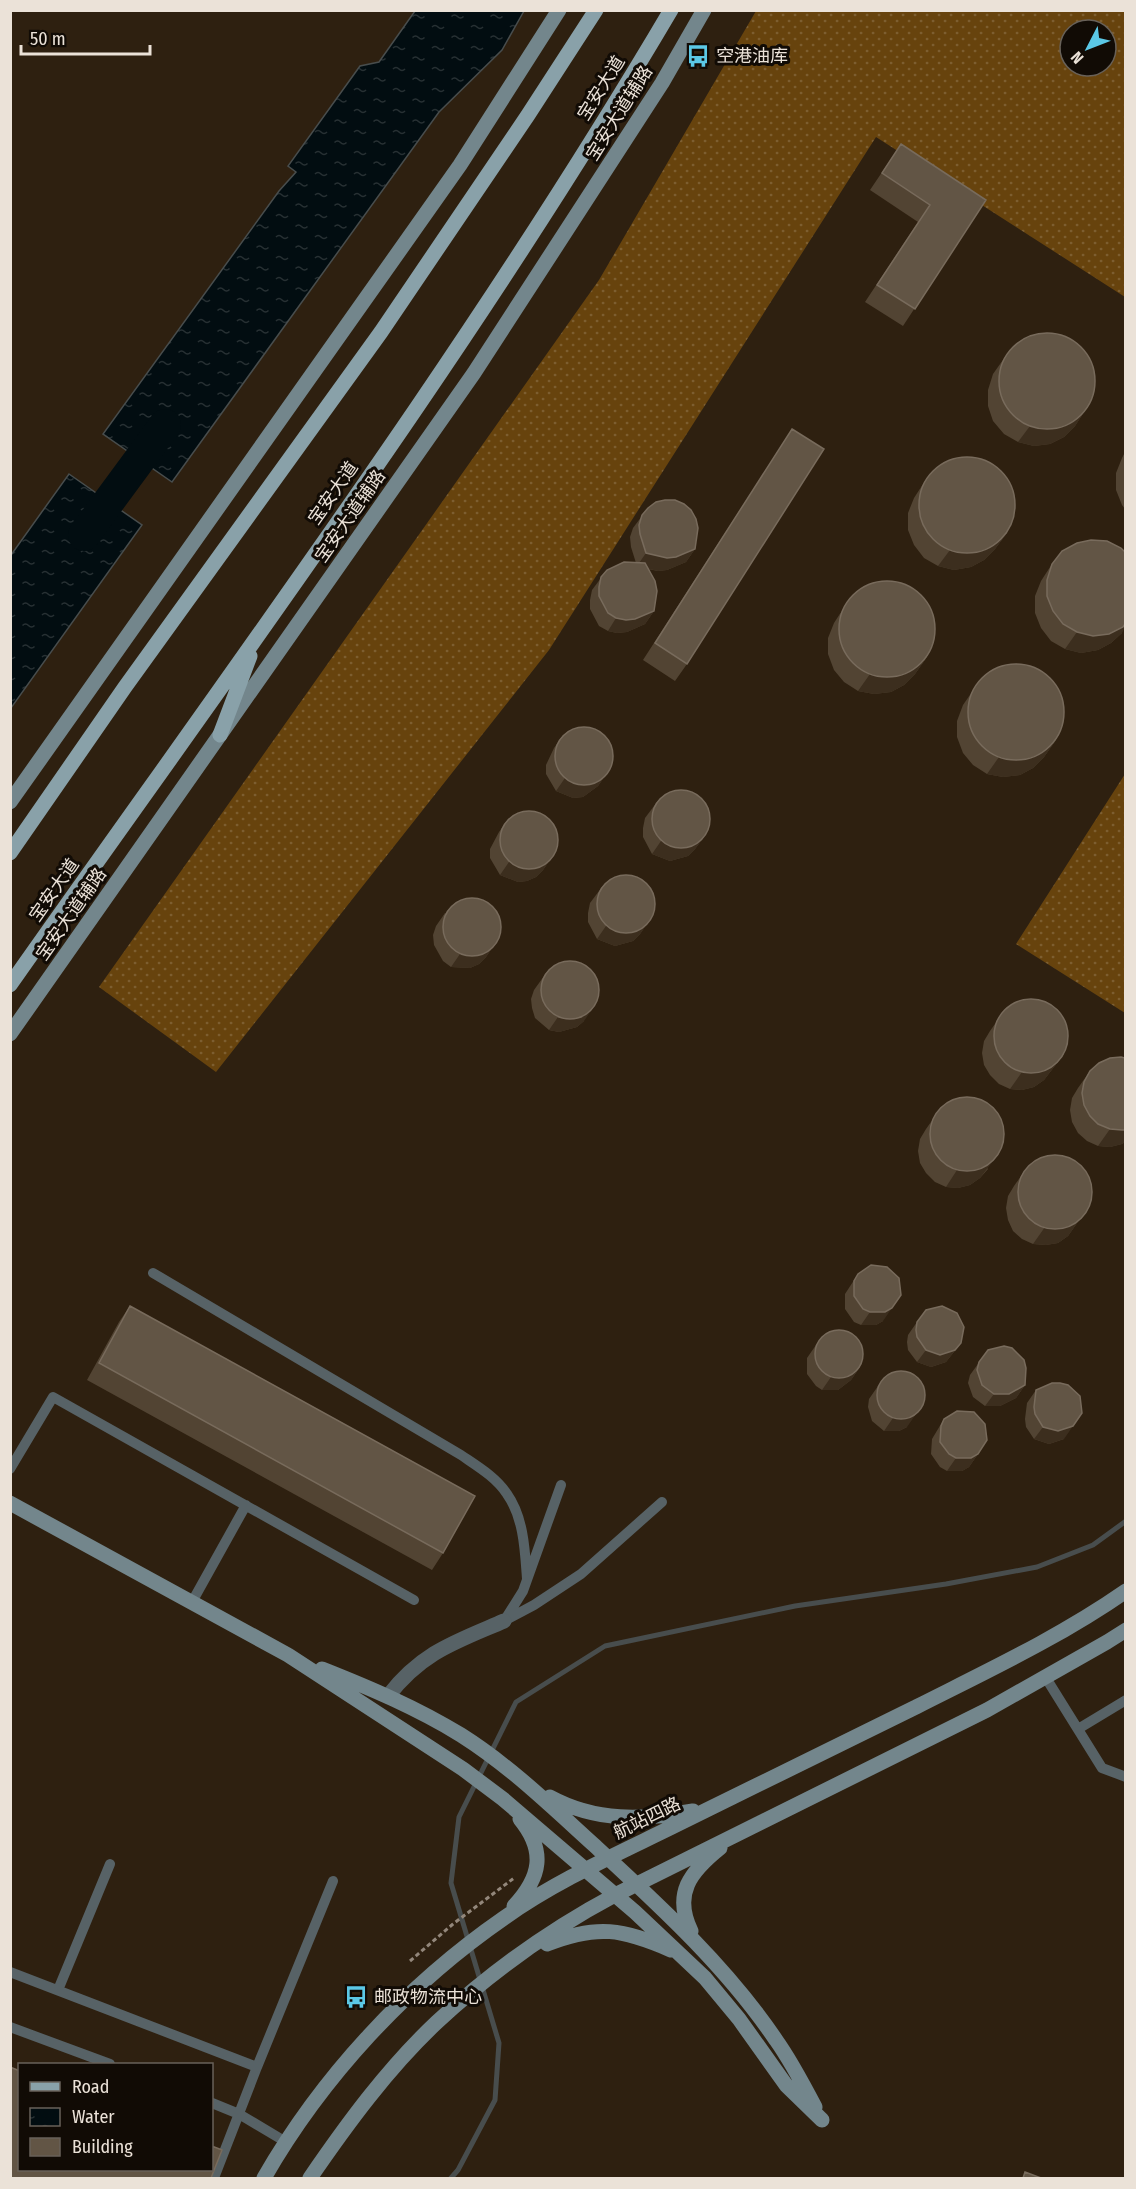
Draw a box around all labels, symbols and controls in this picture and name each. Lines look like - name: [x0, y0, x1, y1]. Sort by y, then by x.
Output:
- scale bar: [21, 18, 150, 56]
- north arrow: [1058, 18, 1118, 78]
- text: 50 m: [30, 28, 66, 50]
- bus stop icon: 空港油库: [685, 43, 711, 69]
- place label: 空港油库: [716, 45, 788, 67]
- text: N: [1067, 48, 1087, 68]
- street label: 宝安大道: [573, 52, 629, 124]
- street label: 宝安大道辅路: [581, 61, 657, 165]
- street label: 宝安大道: [303, 457, 363, 529]
- street label: 宝安大道辅路: [310, 465, 390, 567]
- street label: 宝安大道: [24, 854, 84, 926]
- street label: 宝安大道辅路: [31, 863, 111, 965]
- street label: 航站四路: [610, 1792, 684, 1844]
- bus stop icon: 邮政物流中心: [343, 1984, 369, 2010]
- place label: 邮政物流中心: [374, 1986, 482, 2008]
- legend: [18, 2063, 213, 2171]
- text: Road: [72, 2076, 109, 2098]
- text: Water: [72, 2106, 115, 2128]
- text: Building: [72, 2136, 133, 2158]

